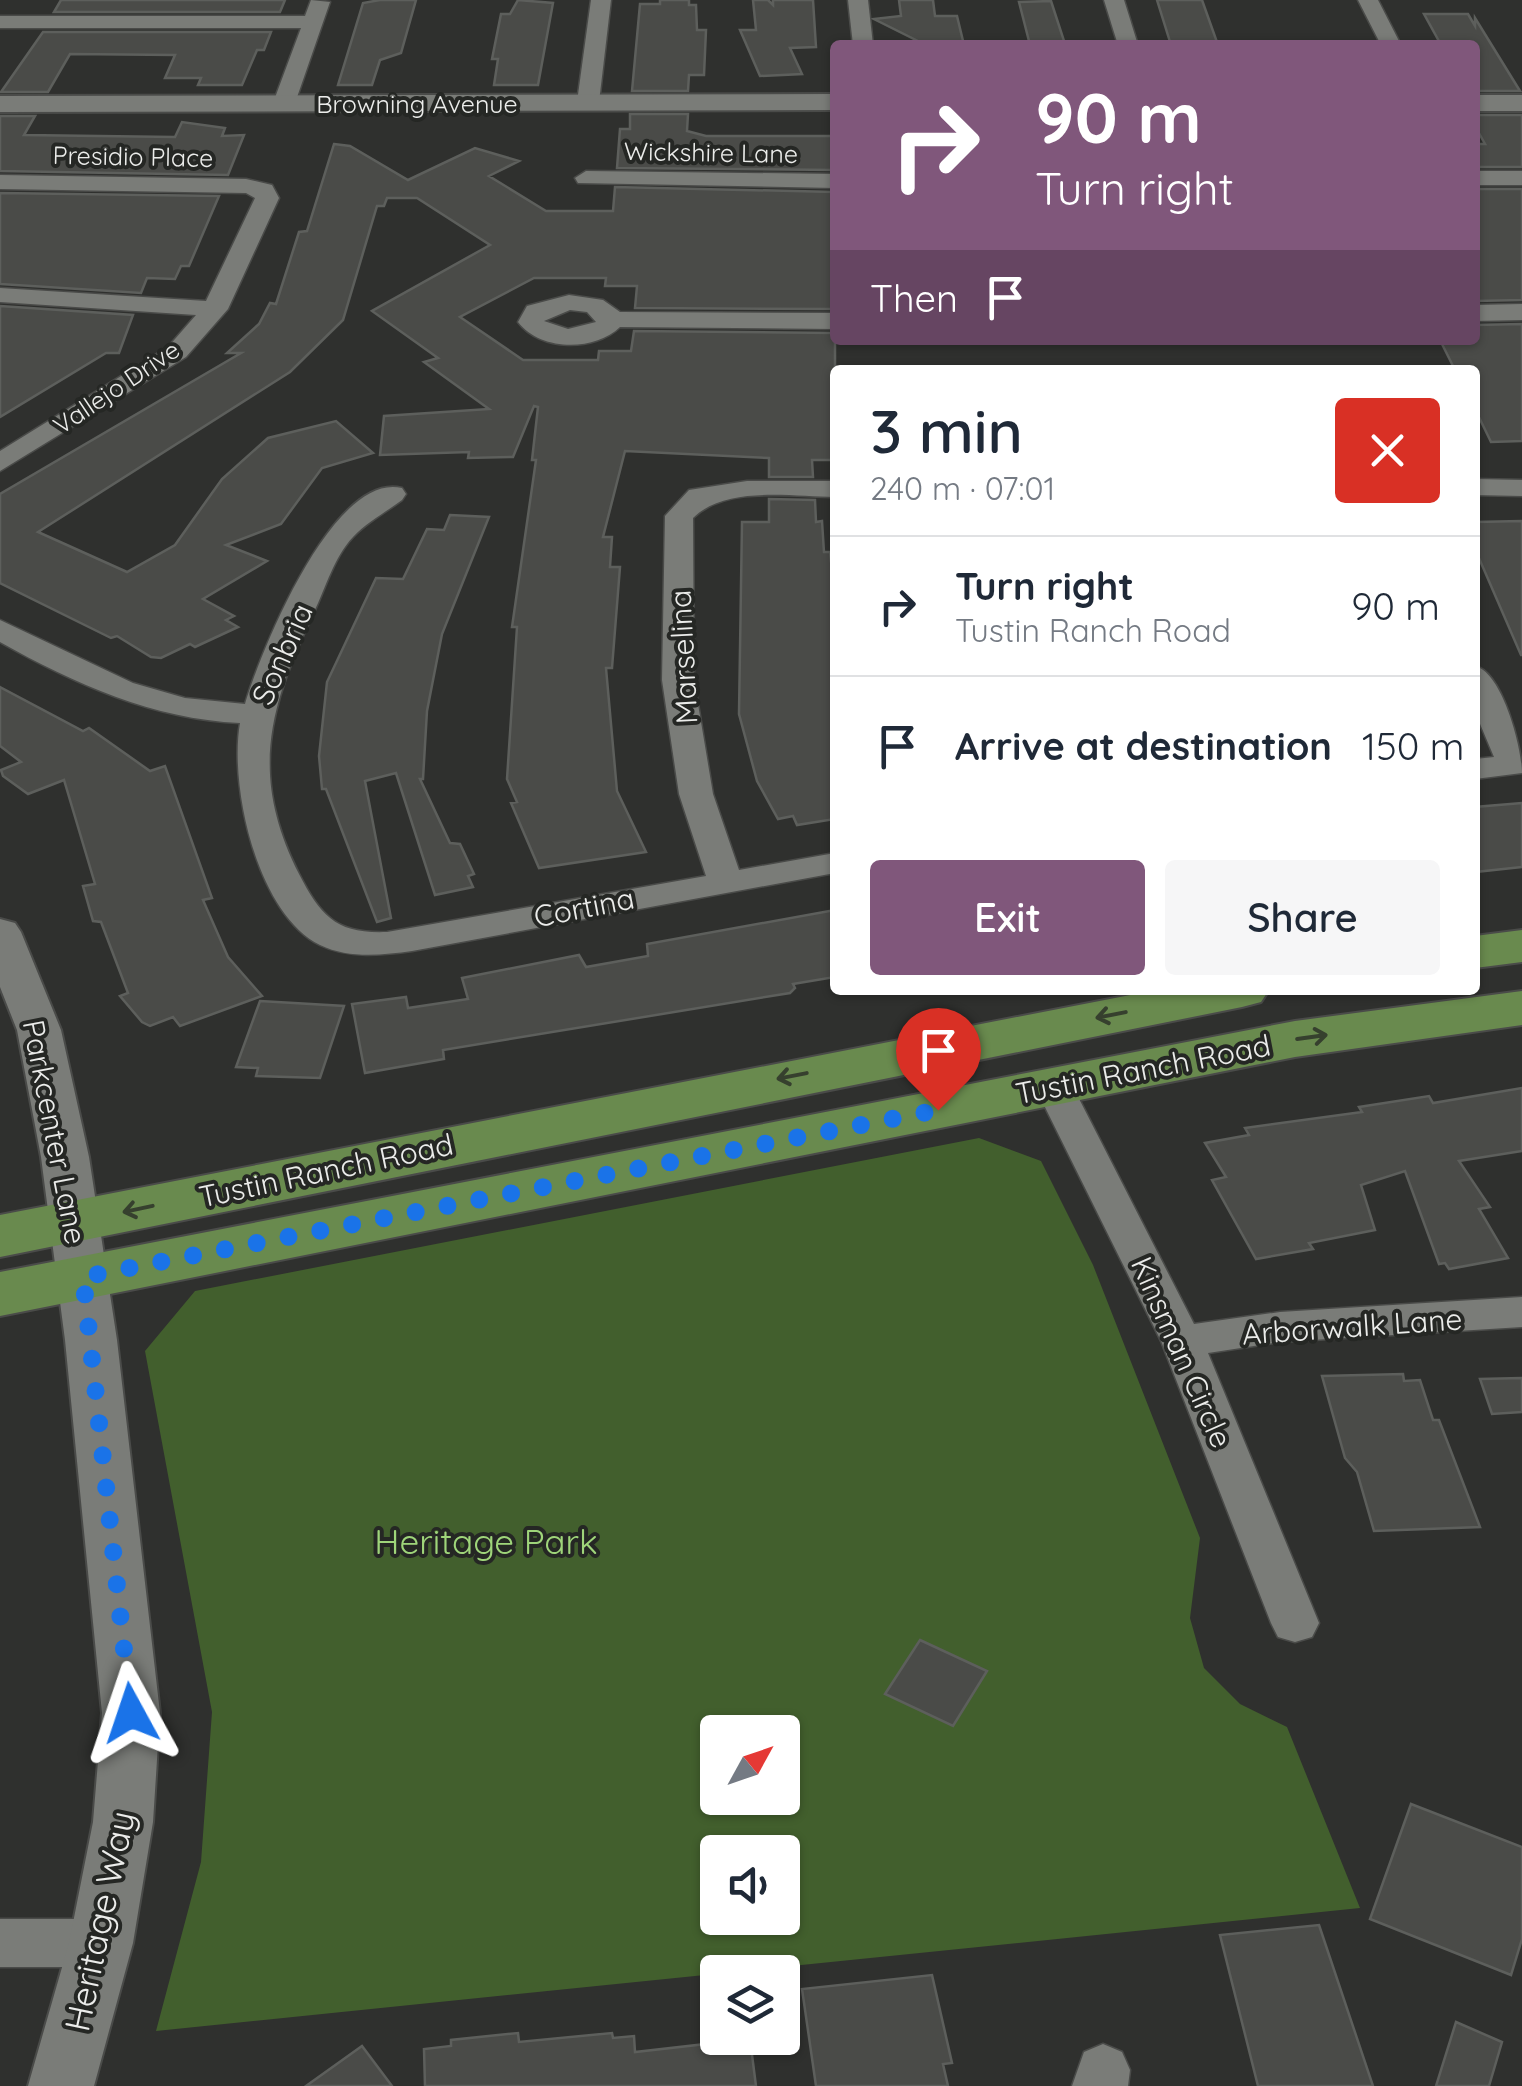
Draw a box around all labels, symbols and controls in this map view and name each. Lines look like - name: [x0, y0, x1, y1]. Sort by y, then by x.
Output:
- text: 90 m: [1035, 73, 1202, 161]
- icon: right: [870, 80, 1000, 210]
- street label: Browning Avenue: [316, 88, 518, 119]
- street label: Wickshire Lane: [624, 135, 798, 169]
- street label: Presidio Place: [52, 139, 214, 173]
- text: Turn right: [1035, 160, 1234, 216]
- icon: arrive: [978, 270, 1033, 325]
- text: Then: [870, 274, 958, 322]
- street label: Vallejo Drive: [47, 333, 185, 441]
- text: 3 min: [870, 393, 1023, 468]
- button: close: [1335, 398, 1440, 503]
- text: 240 m · 07:01: [870, 468, 1055, 508]
- text: Turn right: [955, 562, 1134, 610]
- icon: right: [870, 579, 925, 634]
- text: 90 m: [1351, 582, 1440, 630]
- street label: Marselina: [661, 589, 705, 725]
- street label: Sonbria: [243, 598, 321, 710]
- text: Tustin Ranch Road: [955, 610, 1231, 650]
- icon: arrive: [870, 719, 925, 774]
- text: Arrive at destination: [955, 722, 1332, 770]
- text: 150 m: [1362, 722, 1464, 770]
- button: Exit: [870, 860, 1145, 975]
- button: Share: [1165, 860, 1440, 975]
- street label: Cortina: [531, 879, 637, 935]
- one-way arrow: [1096, 1006, 1128, 1025]
- pin: [896, 1008, 981, 1111]
- street label: Parkcenter Lane: [15, 1017, 95, 1247]
- icon: arrive: [911, 1023, 966, 1078]
- street label: Tustin Ranch Road: [1012, 1026, 1274, 1112]
- one-way arrow: [1296, 1027, 1328, 1046]
- one-way arrow: [776, 1067, 809, 1086]
- street label: Tustin Ranch Road: [196, 1125, 456, 1215]
- one-way arrow: [123, 1200, 155, 1219]
- street label: Kinsman Circle: [1123, 1251, 1241, 1453]
- street label: Arborwalk Lane: [1241, 1299, 1463, 1353]
- park label: Heritage Park: [374, 1519, 598, 1563]
- position arrow: [79, 1661, 183, 1765]
- north arrow: [700, 1715, 800, 1815]
- map controls: [700, 1715, 800, 2055]
- street label: Heritage Way: [54, 1807, 144, 2035]
- button: sound: [700, 1835, 800, 1935]
- button: layers: [700, 1955, 800, 2055]

